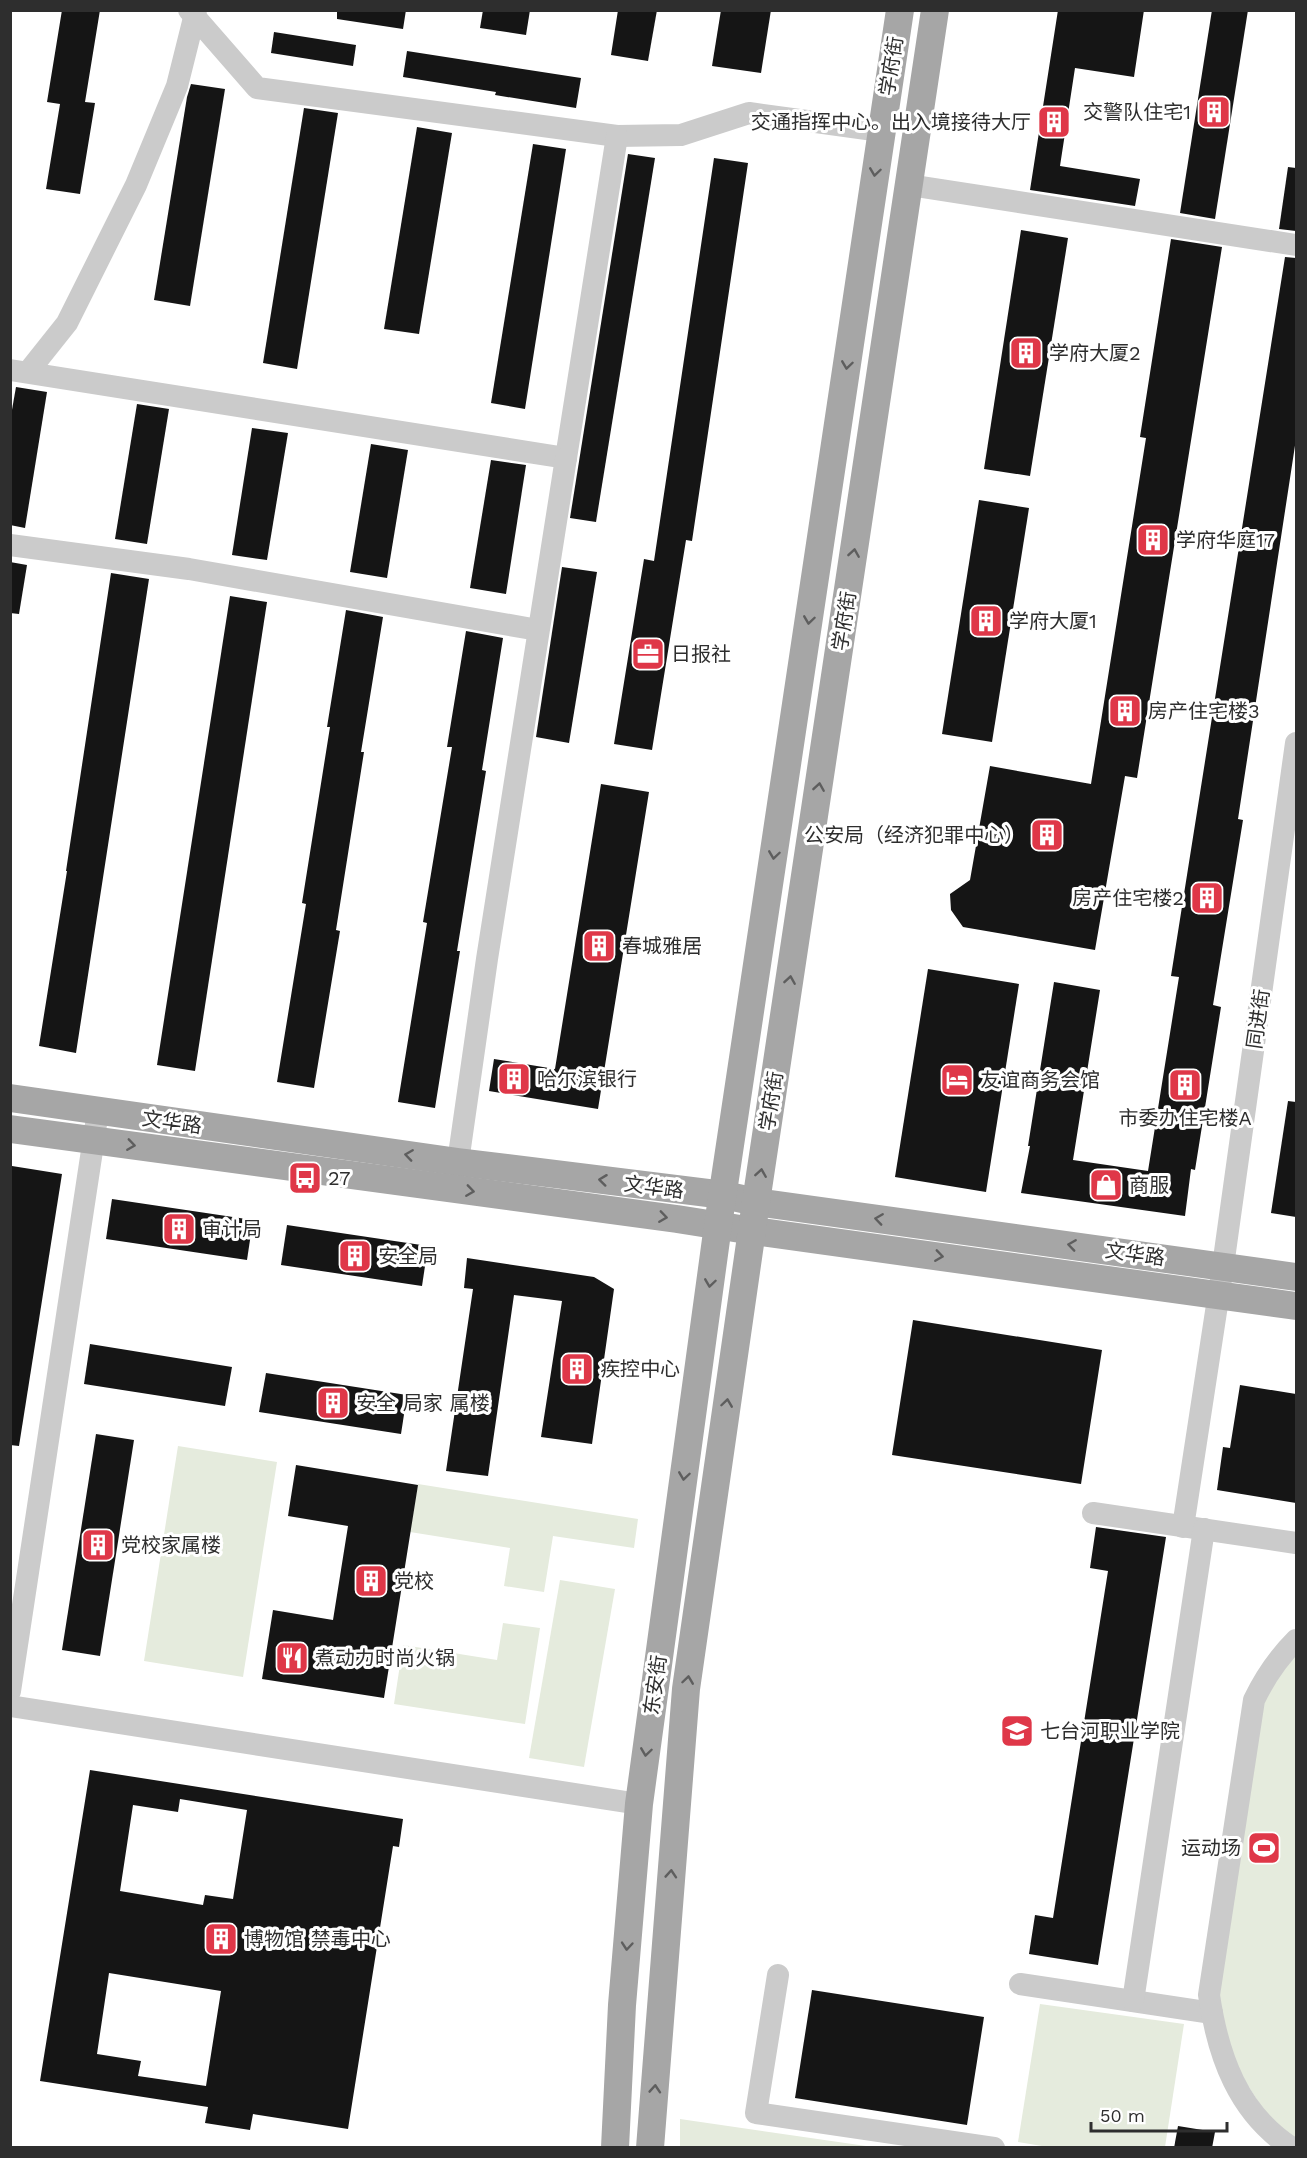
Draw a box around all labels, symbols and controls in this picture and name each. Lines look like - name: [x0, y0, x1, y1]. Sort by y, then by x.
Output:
- street label: 学府街: [874, 34, 908, 98]
- building icon: 交警队住宅1: [1196, 94, 1232, 130]
- place label: 交警队住宅1: [1083, 100, 1191, 124]
- building icon: 交通指挥中心。出入境接待大厅: [1036, 104, 1072, 140]
- place label: 交通指挥中心。出入境接待大厅: [751, 110, 1031, 134]
- one-way arrow: [870, 168, 882, 177]
- building icon: 学府大厦2: [1008, 335, 1044, 371]
- place label: 学府大厦2: [1049, 341, 1141, 365]
- one-way arrow: [841, 360, 853, 370]
- building icon: 学府华庭17: [1135, 522, 1171, 558]
- place label: 学府华庭17: [1176, 528, 1275, 552]
- one-way arrow: [847, 548, 859, 557]
- street label: 学府街: [827, 589, 861, 653]
- building icon: 学府大厦1: [968, 603, 1004, 639]
- place label: 学府大厦1: [1009, 609, 1097, 633]
- one-way arrow: [803, 616, 815, 625]
- office icon: 日报社: [630, 636, 666, 672]
- place label: 日报社: [671, 642, 731, 666]
- building icon: 房产住宅楼3: [1107, 693, 1143, 729]
- place label: 房产住宅楼3: [1148, 699, 1260, 723]
- one-way arrow: [812, 782, 824, 792]
- building icon: 公安局（经济犯罪中心）: [1029, 817, 1065, 853]
- place label: 公安局（经济犯罪中心）: [804, 823, 1024, 847]
- one-way arrow: [769, 850, 781, 859]
- building icon: 房产住宅楼2: [1189, 880, 1225, 916]
- place label: 房产住宅楼2: [1072, 886, 1184, 910]
- building icon: 春城雅居: [581, 928, 617, 964]
- place label: 春城雅居: [622, 934, 702, 958]
- one-way arrow: [783, 975, 795, 985]
- street label: 同进街: [1242, 988, 1274, 1050]
- building icon: 哈尔滨银行: [496, 1061, 532, 1097]
- hotel icon: 友谊商务会馆: [939, 1062, 975, 1098]
- place label: 哈尔滨银行: [537, 1067, 637, 1091]
- building icon: 市委办住宅楼A: [1167, 1067, 1203, 1103]
- place label: 友谊商务会馆: [980, 1068, 1100, 1092]
- street label: 学府街: [754, 1069, 788, 1133]
- street label: 文华路: [141, 1106, 203, 1138]
- place label: 市委办住宅楼A: [1118, 1106, 1252, 1130]
- one-way arrow: [126, 1138, 135, 1151]
- one-way arrow: [405, 1150, 414, 1162]
- bus stop icon: 27: [287, 1160, 323, 1196]
- place label: 27: [328, 1166, 350, 1190]
- shop icon: 商服: [1088, 1167, 1124, 1203]
- one-way arrow: [754, 1168, 766, 1177]
- street label: 文华路: [623, 1171, 685, 1203]
- place label: 商服: [1129, 1173, 1169, 1197]
- one-way arrow: [598, 1175, 607, 1187]
- one-way arrow: [465, 1184, 474, 1196]
- one-way arrow: [659, 1210, 668, 1222]
- building icon: 审计局: [161, 1211, 197, 1247]
- one-way arrow: [874, 1213, 884, 1225]
- place label: 审计局: [202, 1217, 262, 1241]
- building icon: 安全局: [337, 1238, 373, 1274]
- street label: 文华路: [1104, 1238, 1166, 1270]
- one-way arrow: [1068, 1239, 1077, 1252]
- place label: 安全局: [378, 1244, 438, 1268]
- one-way arrow: [935, 1250, 944, 1262]
- one-way arrow: [705, 1278, 717, 1287]
- building icon: 疾控中心: [559, 1351, 595, 1387]
- place label: 疾控中心: [600, 1357, 680, 1381]
- building icon: 安全 局家 属楼: [315, 1385, 351, 1421]
- place label: 安全 局家 属楼: [356, 1391, 490, 1415]
- one-way arrow: [721, 1399, 733, 1408]
- one-way arrow: [678, 1471, 690, 1481]
- building icon: 党校家属楼: [80, 1527, 116, 1563]
- place label: 党校家属楼: [121, 1533, 221, 1557]
- building icon: 党校: [353, 1563, 389, 1599]
- place label: 党校: [394, 1569, 434, 1593]
- restaurant icon: 煮动力时尚火锅: [274, 1640, 310, 1676]
- place label: 煮动力时尚火锅: [315, 1646, 455, 1670]
- street label: 东安街: [639, 1654, 671, 1716]
- one-way arrow: [681, 1675, 693, 1684]
- school or university icon: 七台河职业学院: [999, 1713, 1035, 1749]
- place label: 七台河职业学院: [1040, 1719, 1180, 1743]
- one-way arrow: [640, 1748, 652, 1757]
- sports icon: 运动场: [1246, 1830, 1282, 1866]
- place label: 运动场: [1181, 1836, 1241, 1860]
- one-way arrow: [664, 1869, 677, 1878]
- building icon: 博物馆 禁毒中心: [203, 1921, 239, 1957]
- place label: 博物馆 禁毒中心: [244, 1927, 391, 1951]
- one-way arrow: [621, 1942, 634, 1951]
- one-way arrow: [648, 2085, 661, 2094]
- scale bar: [1091, 2095, 1228, 2133]
- text: 50 m: [1100, 2105, 1145, 2126]

